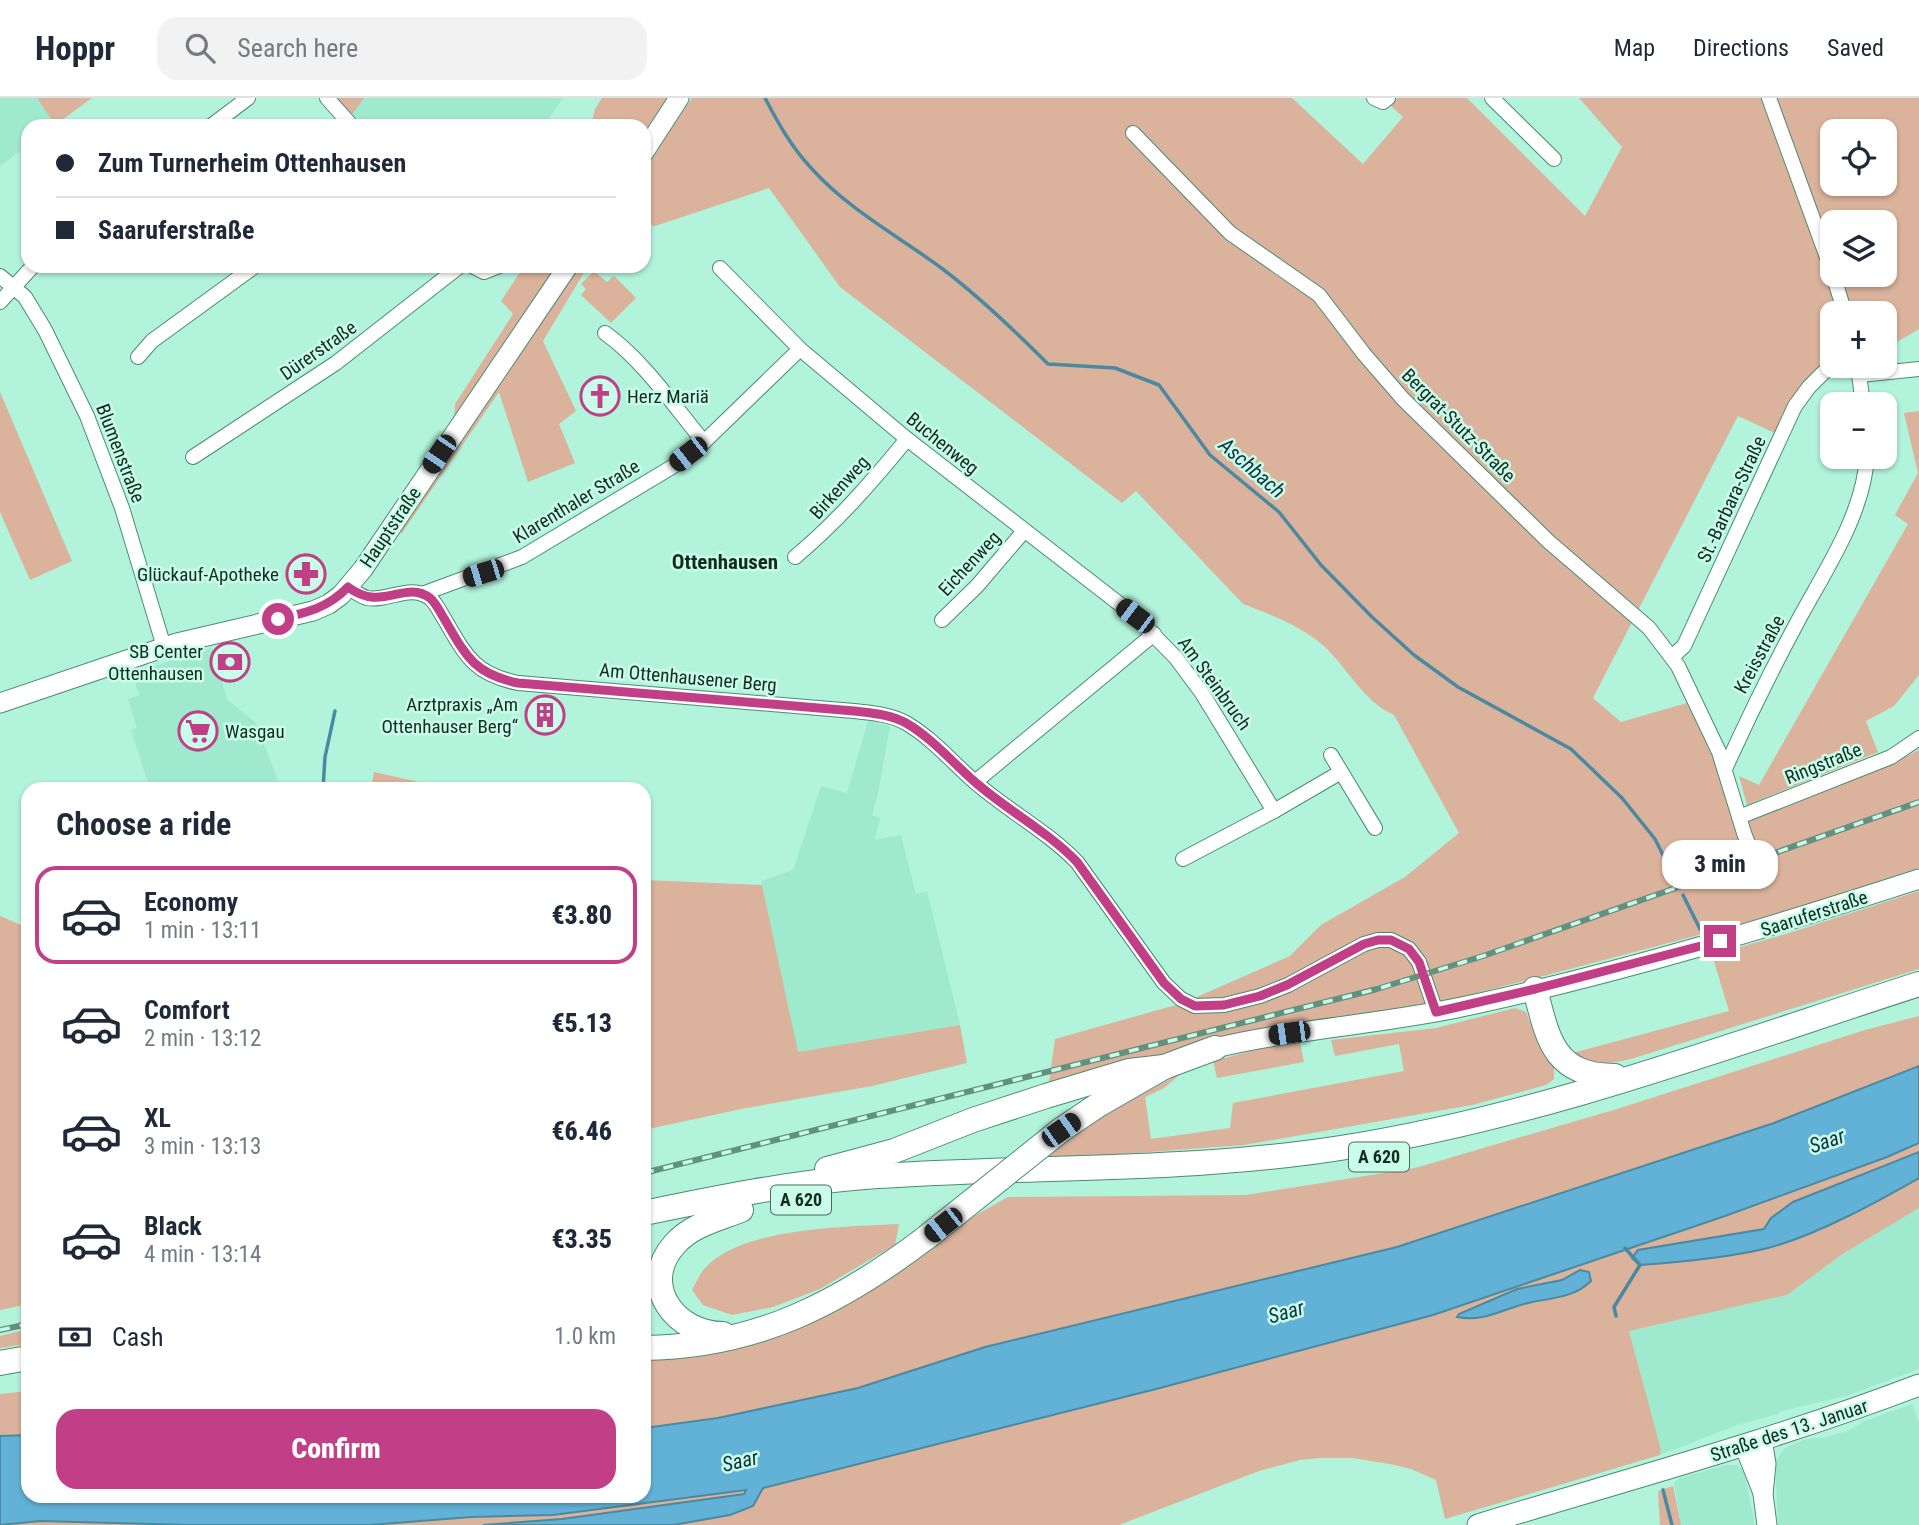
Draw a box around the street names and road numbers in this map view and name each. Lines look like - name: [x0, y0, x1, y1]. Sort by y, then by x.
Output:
- street label: Dürerstraße: [276, 316, 361, 385]
- street label: Bergrat-Stutz-Straße: [1397, 364, 1520, 487]
- street label: Blumenstraße: [91, 401, 150, 506]
- street label: Buchenweg: [902, 407, 983, 479]
- street label: St.-Barbara-Straße: [1692, 432, 1771, 566]
- street label: Birkenweg: [805, 451, 874, 524]
- street label: Klarenthaler Straße: [509, 455, 644, 548]
- street label: Hauptstraße: [355, 482, 426, 572]
- street label: Eichenweg: [934, 526, 1005, 601]
- street label: Kreisstraße: [1729, 611, 1790, 697]
- street label: Am Steinbruch: [1173, 632, 1256, 734]
- street label: Am Ottenhausener Berg: [598, 658, 778, 697]
- street label: Ringstraße: [1781, 738, 1865, 789]
- street label: Saaruferstraße: [1758, 885, 1871, 942]
- road number: A 620: [1349, 1142, 1409, 1172]
- road number: A 620: [771, 1185, 831, 1214]
- street label: Straße des 13. Januar: [1708, 1394, 1871, 1467]

